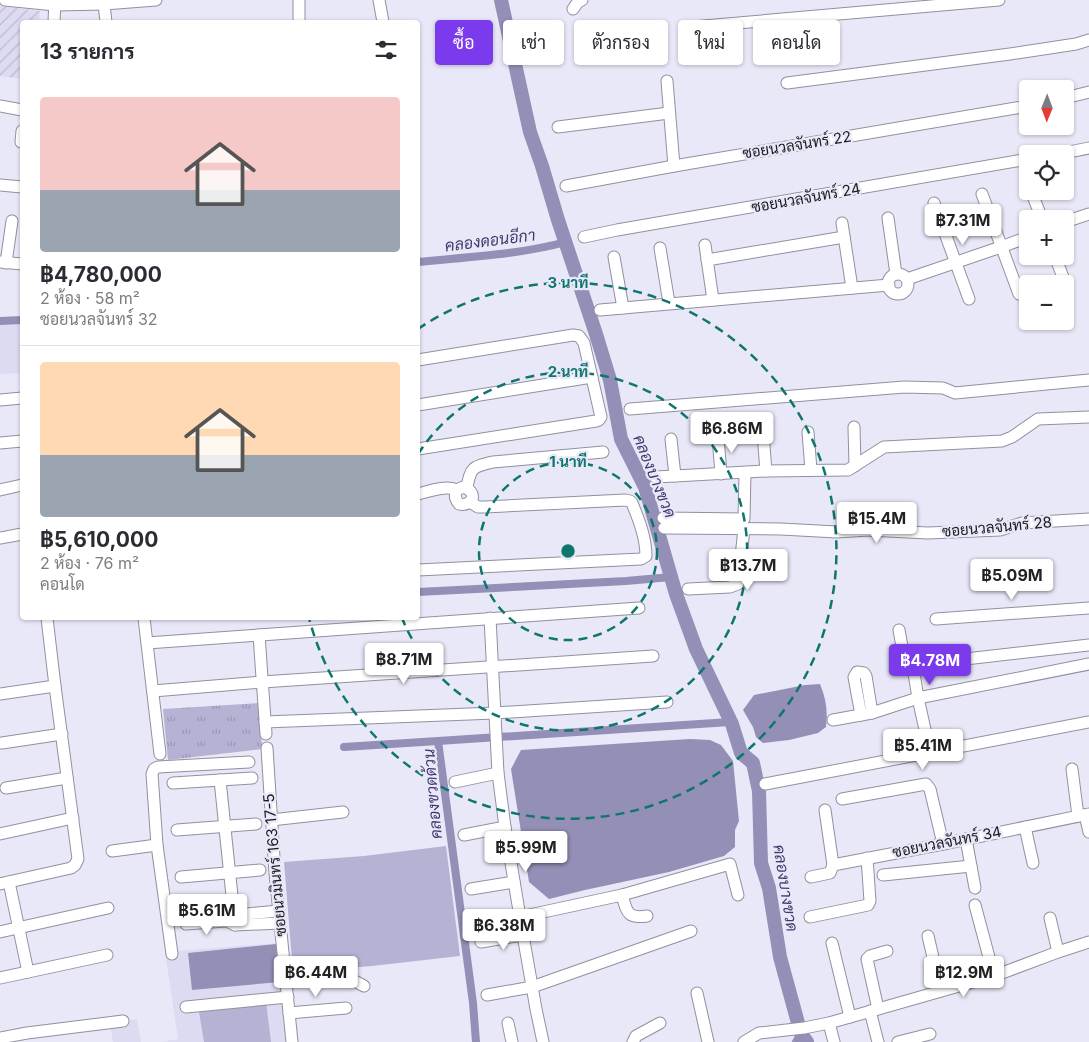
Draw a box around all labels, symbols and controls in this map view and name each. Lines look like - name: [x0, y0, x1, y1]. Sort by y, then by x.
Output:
- chip: ซื้อ: [435, 20, 493, 65]
- chip: เช่า: [503, 20, 564, 65]
- chip: ตัวกรอง: [574, 20, 668, 65]
- chip: ใหม่: [678, 20, 743, 65]
- chip: คอนโด: [753, 20, 840, 65]
- icon: filters: [372, 36, 400, 64]
- text: 13 รายการ: [40, 39, 135, 64]
- north arrow: [1019, 80, 1074, 135]
- map controls: [1019, 80, 1074, 330]
- street label: ซอยนวลจันทร์ 22: [741, 127, 853, 163]
- icon: home: [175, 129, 265, 219]
- button: locate: [1019, 145, 1074, 200]
- street label: ซอยนวลจันทร์ 24: [750, 179, 862, 216]
- pin: ฿7.31M: [922, 204, 1004, 246]
- text: ฿7.31M: [936, 210, 991, 230]
- button: +: [1019, 210, 1074, 265]
- water label: คลองดอนอีกา: [443, 224, 537, 255]
- text: ฿4,780,000: [40, 262, 162, 287]
- text: 3 นาที: [548, 273, 589, 292]
- button: −: [1019, 275, 1074, 330]
- text: 2 ห้อง · 58 m²: [40, 288, 140, 308]
- text: ซอยนวลจันทร์ 32: [40, 309, 158, 329]
- text: 2 นาที: [548, 362, 588, 381]
- icon: home: [175, 395, 265, 485]
- pin: ฿6.86M: [691, 412, 773, 454]
- text: ฿6.86M: [701, 418, 763, 438]
- water label: คลองบางขวด: [629, 431, 681, 521]
- text: 1 นาที: [549, 452, 587, 471]
- pin: ฿15.4M: [836, 502, 918, 544]
- text: ฿15.4M: [848, 508, 906, 528]
- street label: ซอยนวลจันทร์ 28: [941, 512, 1053, 541]
- text: ฿5,610,000: [40, 527, 158, 552]
- centre of rings: [559, 542, 577, 560]
- pin: ฿13.7M: [707, 548, 789, 591]
- text: 2 ห้อง · 76 m²: [40, 553, 139, 573]
- text: ฿13.7M: [720, 555, 776, 575]
- pin: ฿5.09M: [971, 558, 1053, 601]
- text: ฿5.09M: [981, 565, 1043, 585]
- text: คอนโด: [40, 574, 85, 594]
- pin: ฿8.71M: [363, 642, 445, 685]
- pin: ฿4.78M: [889, 644, 971, 686]
- text: ฿8.71M: [376, 649, 432, 669]
- text: ฿4.78M: [900, 650, 960, 670]
- pin: ฿5.41M: [882, 728, 964, 771]
- text: ฿5.41M: [894, 735, 952, 755]
- water label: คลองขวดด้วน: [417, 748, 446, 840]
- street label: ซอยนวมินทร์ 163 17-5: [259, 793, 290, 937]
- street label: ซอยนวลจันทร์ 34: [891, 822, 1003, 861]
- pin: ฿5.99M: [485, 830, 567, 873]
- text: ฿5.99M: [495, 837, 557, 857]
- water label: คลองบางขวด: [769, 843, 803, 933]
- pin: ฿5.61M: [166, 894, 248, 936]
- text: ฿5.61M: [178, 900, 236, 920]
- pin: ฿6.38M: [463, 908, 545, 951]
- text: ฿6.38M: [473, 915, 535, 935]
- pin: ฿6.44M: [275, 956, 357, 998]
- pin: ฿12.9M: [923, 956, 1005, 998]
- text: ฿6.44M: [285, 962, 347, 982]
- text: ฿12.9M: [935, 962, 993, 982]

